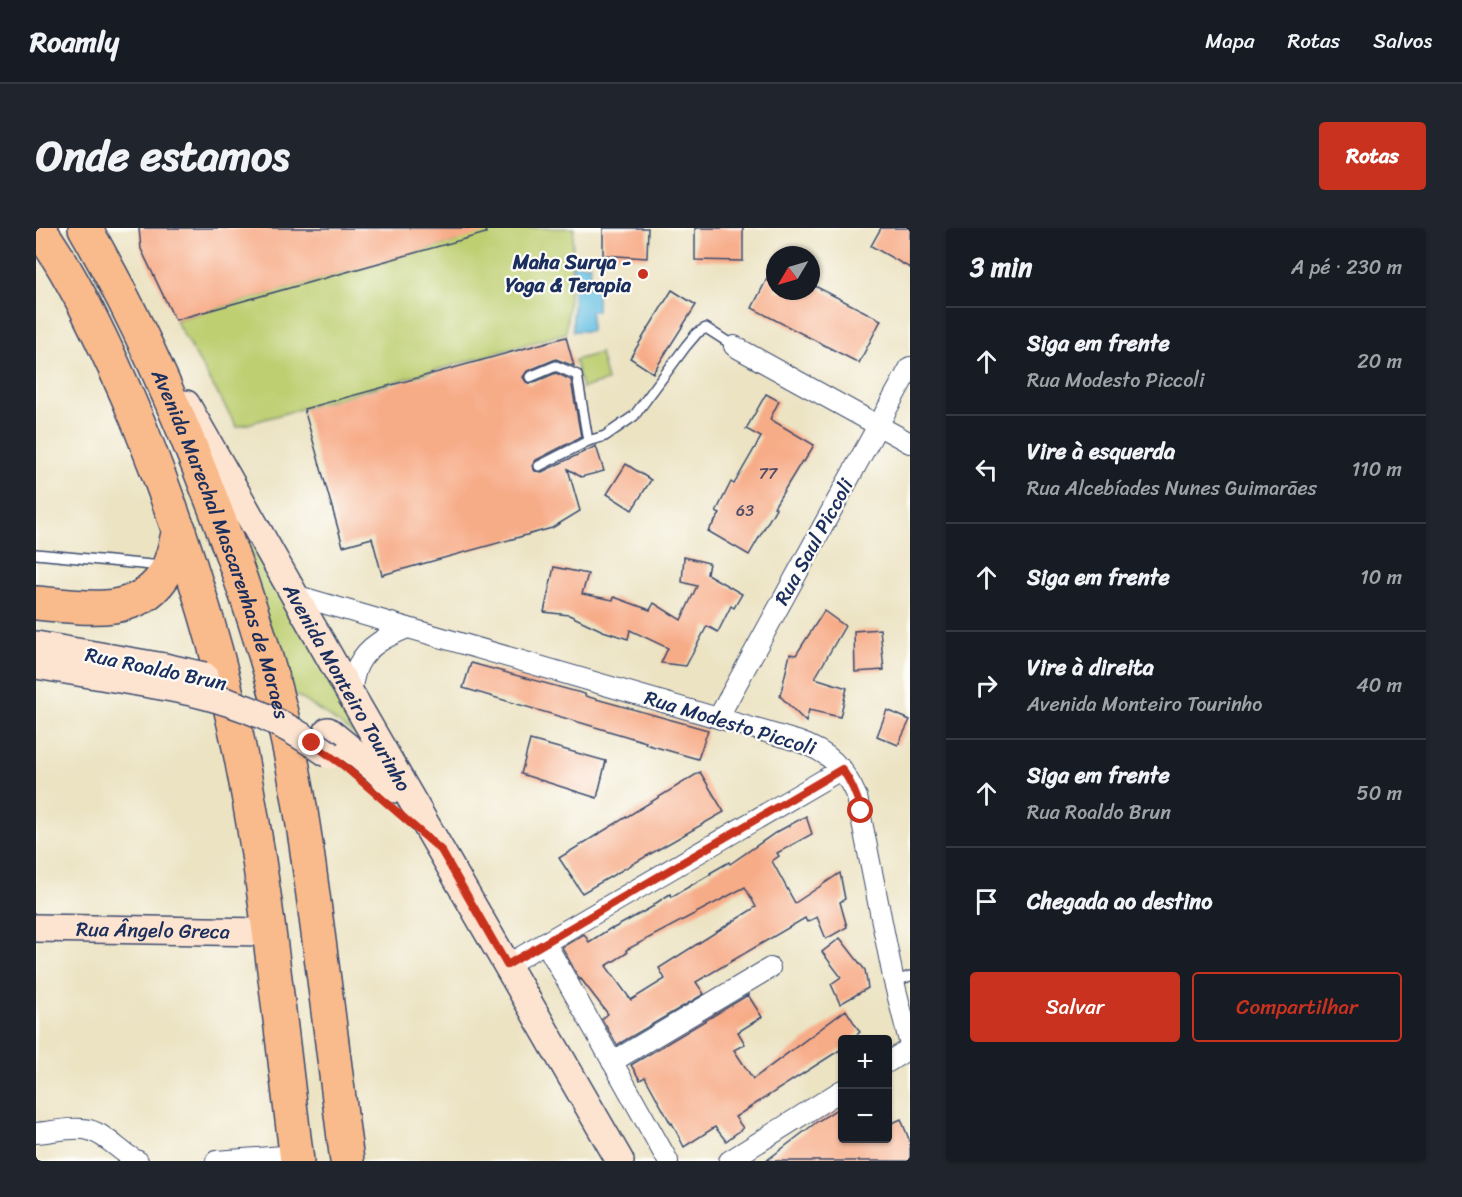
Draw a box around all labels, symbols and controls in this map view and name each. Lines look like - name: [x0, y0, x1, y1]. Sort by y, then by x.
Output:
- text: Roamly: [30, 17, 119, 66]
- text: Mapa: [1205, 22, 1254, 60]
- text: Rotas: [1287, 22, 1340, 60]
- text: Salvos: [1373, 22, 1432, 60]
- text: Onde estamos: [36, 119, 290, 193]
- button: Rotas: [1319, 122, 1426, 190]
- text: 3 min: [970, 244, 1032, 290]
- place label: Maha Surya - Yoga & Terapia: [505, 245, 632, 303]
- north arrow: [766, 246, 820, 300]
- text: A pé · 230 m: [1291, 250, 1402, 285]
- marker: Maha Surya - Yoga & Terapia: [636, 267, 650, 281]
- text: Siga em frente: [1027, 324, 1170, 363]
- text: 20 m: [1357, 344, 1402, 379]
- icon: ahead: [970, 345, 1003, 378]
- street label: Avenida Marechal Mascarenhas de Moraes: [141, 362, 300, 723]
- text: Rua Modesto Piccoli: [1027, 363, 1205, 398]
- text: Vire à esquerda: [1027, 432, 1175, 471]
- text: 110 m: [1352, 452, 1402, 487]
- icon: left: [970, 453, 1003, 486]
- house number: 77: [759, 459, 778, 488]
- street label: Rua Saul Piccoli: [765, 471, 864, 612]
- text: Rua Alcebíades Nunes Guimarães: [1027, 471, 1317, 506]
- house number: 63: [736, 496, 754, 525]
- text: Siga em frente: [1027, 558, 1170, 597]
- text: 10 m: [1360, 560, 1402, 595]
- icon: ahead: [970, 561, 1003, 594]
- street label: Avenida Monteiro Tourinho: [273, 576, 421, 798]
- street label: Rua Roaldo Brun: [82, 637, 230, 701]
- text: Vire à direita: [1027, 648, 1154, 687]
- text: 40 m: [1356, 668, 1402, 703]
- icon: right: [970, 669, 1003, 702]
- street label: Rua Modesto Piccoli: [640, 680, 821, 766]
- text: Avenida Monteiro Tourinho: [1027, 687, 1262, 722]
- route end: [298, 729, 324, 755]
- text: Siga em frente: [1027, 756, 1170, 795]
- text: 50 m: [1357, 776, 1402, 811]
- icon: ahead: [970, 777, 1003, 810]
- text: Rua Roaldo Brun: [1027, 795, 1171, 830]
- route start: [847, 797, 873, 823]
- text: Chegada ao destino: [1027, 882, 1212, 921]
- icon: arrive: [970, 885, 1003, 918]
- street label: Rua Ângelo Greca: [76, 911, 230, 949]
- button: Salvar: [970, 972, 1180, 1042]
- button: Compartilhar: [1192, 972, 1402, 1042]
- map controls: [838, 1035, 892, 1143]
- button: +: [838, 1035, 892, 1089]
- button: −: [838, 1089, 892, 1143]

